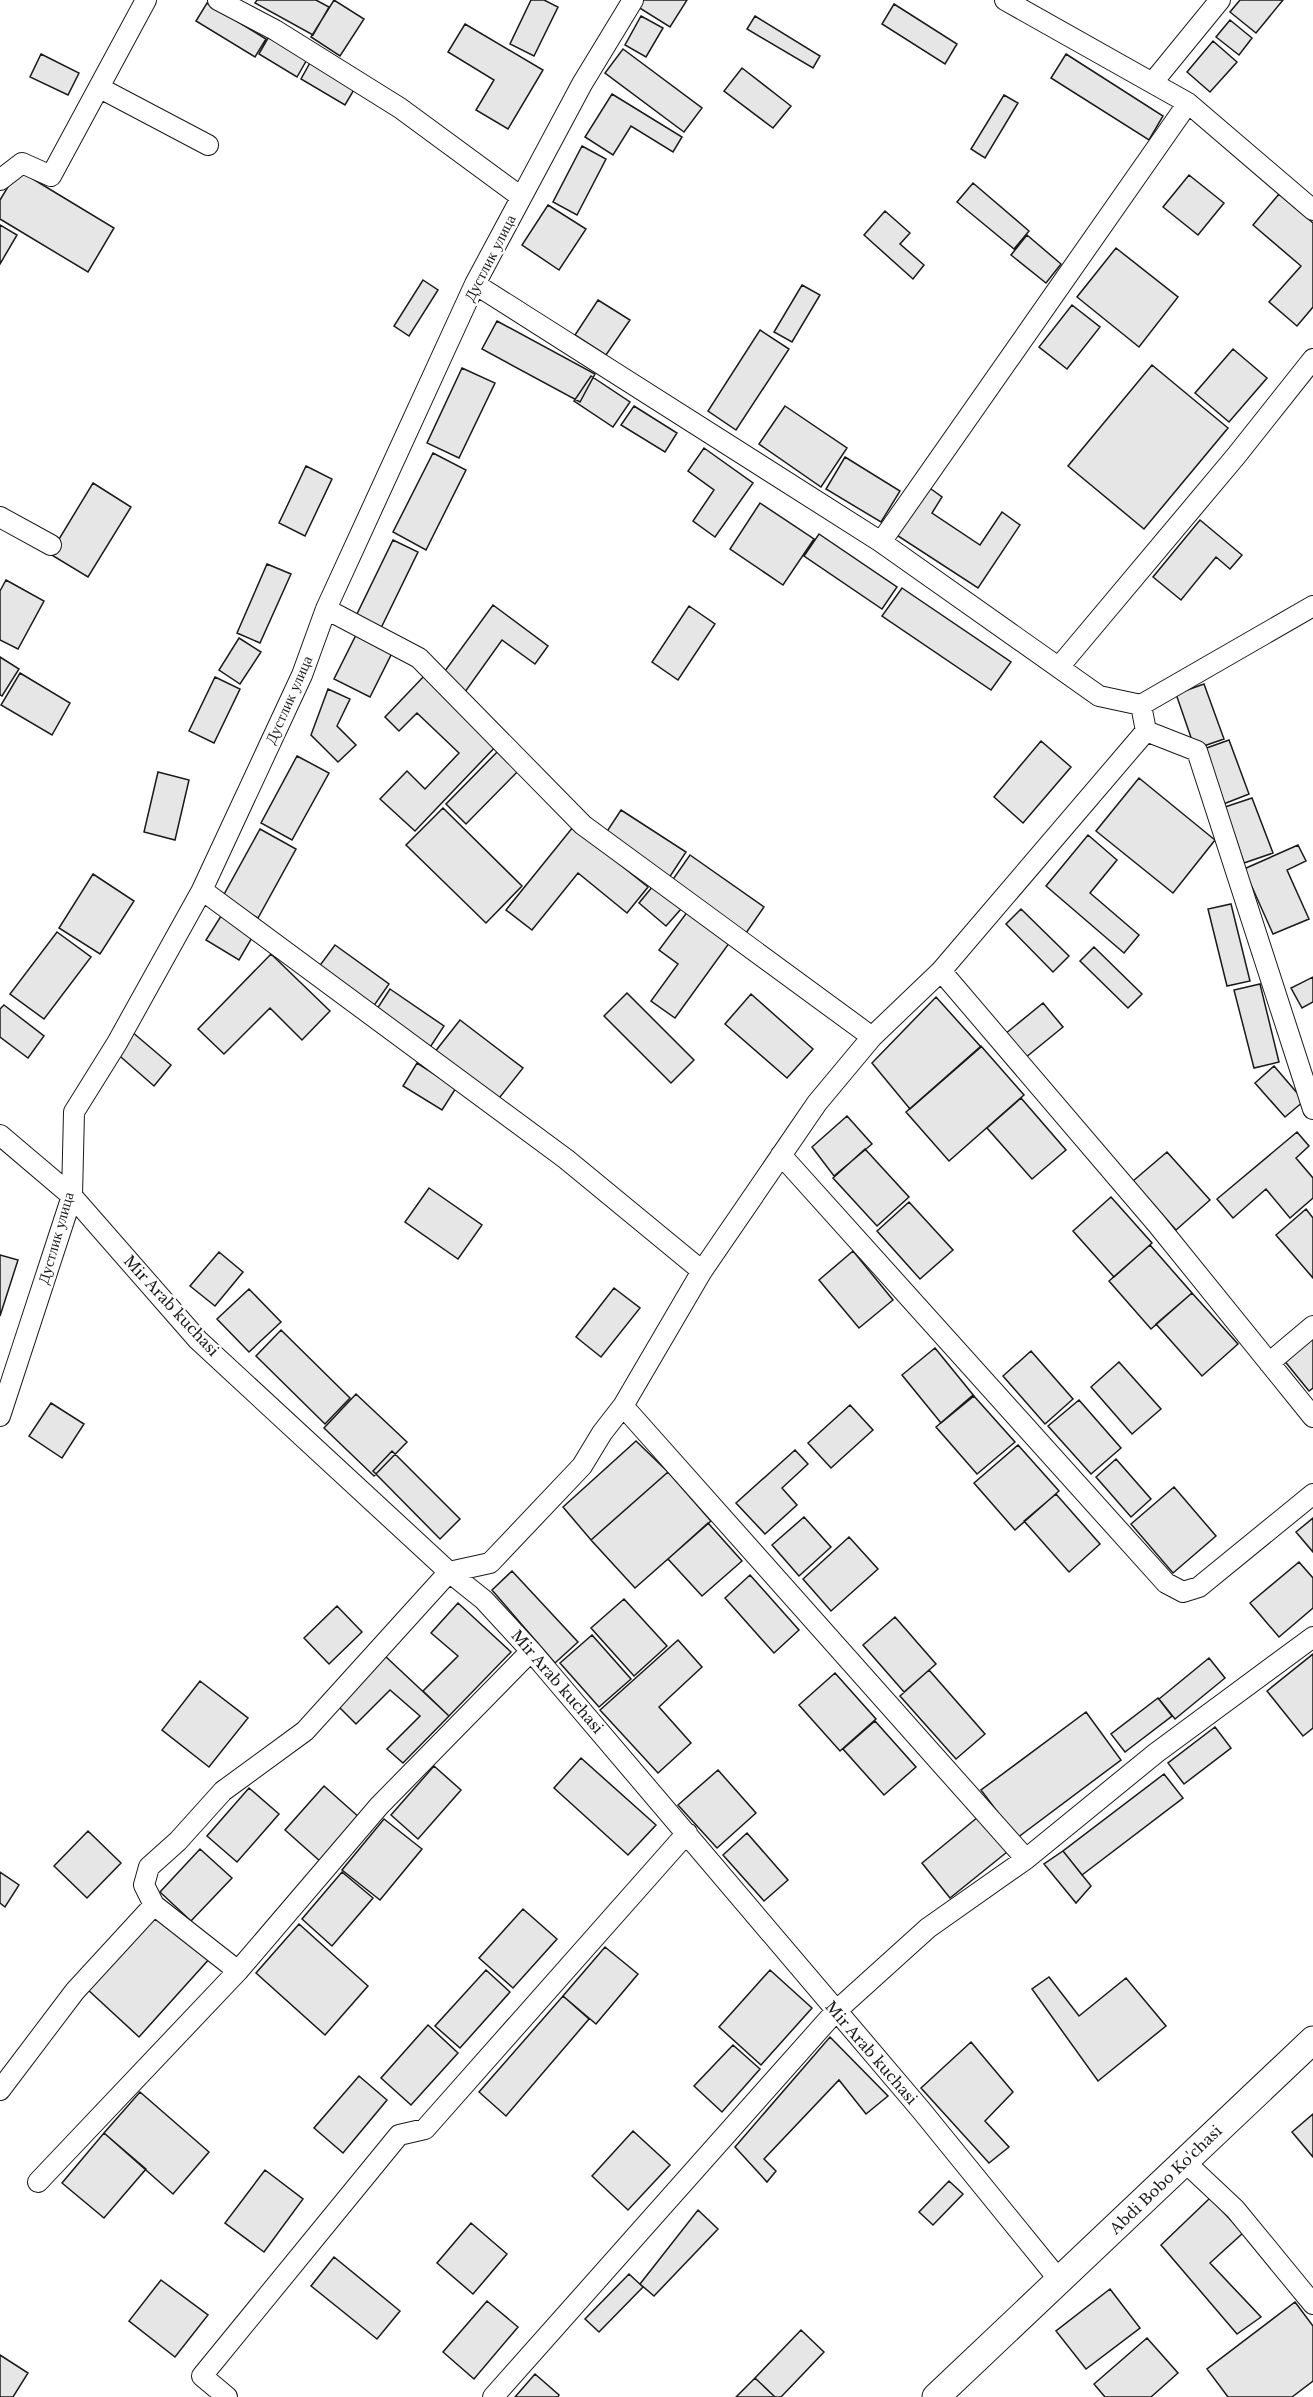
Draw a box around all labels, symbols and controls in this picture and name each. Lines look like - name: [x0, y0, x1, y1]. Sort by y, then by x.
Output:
- street label: Дустлик улица: [460, 211, 520, 304]
- street label: Дустлик улица: [261, 652, 317, 747]
- street label: Дустлик улица: [33, 1189, 78, 1286]
- street label: Mir Arab kuchasi: [120, 1251, 223, 1360]
- street label: Mir Arab kuchasi: [507, 1626, 608, 1737]
- street label: Mir Arab kuchasi: [821, 1997, 922, 2108]
- street label: Abdi Bobo Ko'chasi: [1105, 2121, 1226, 2239]

